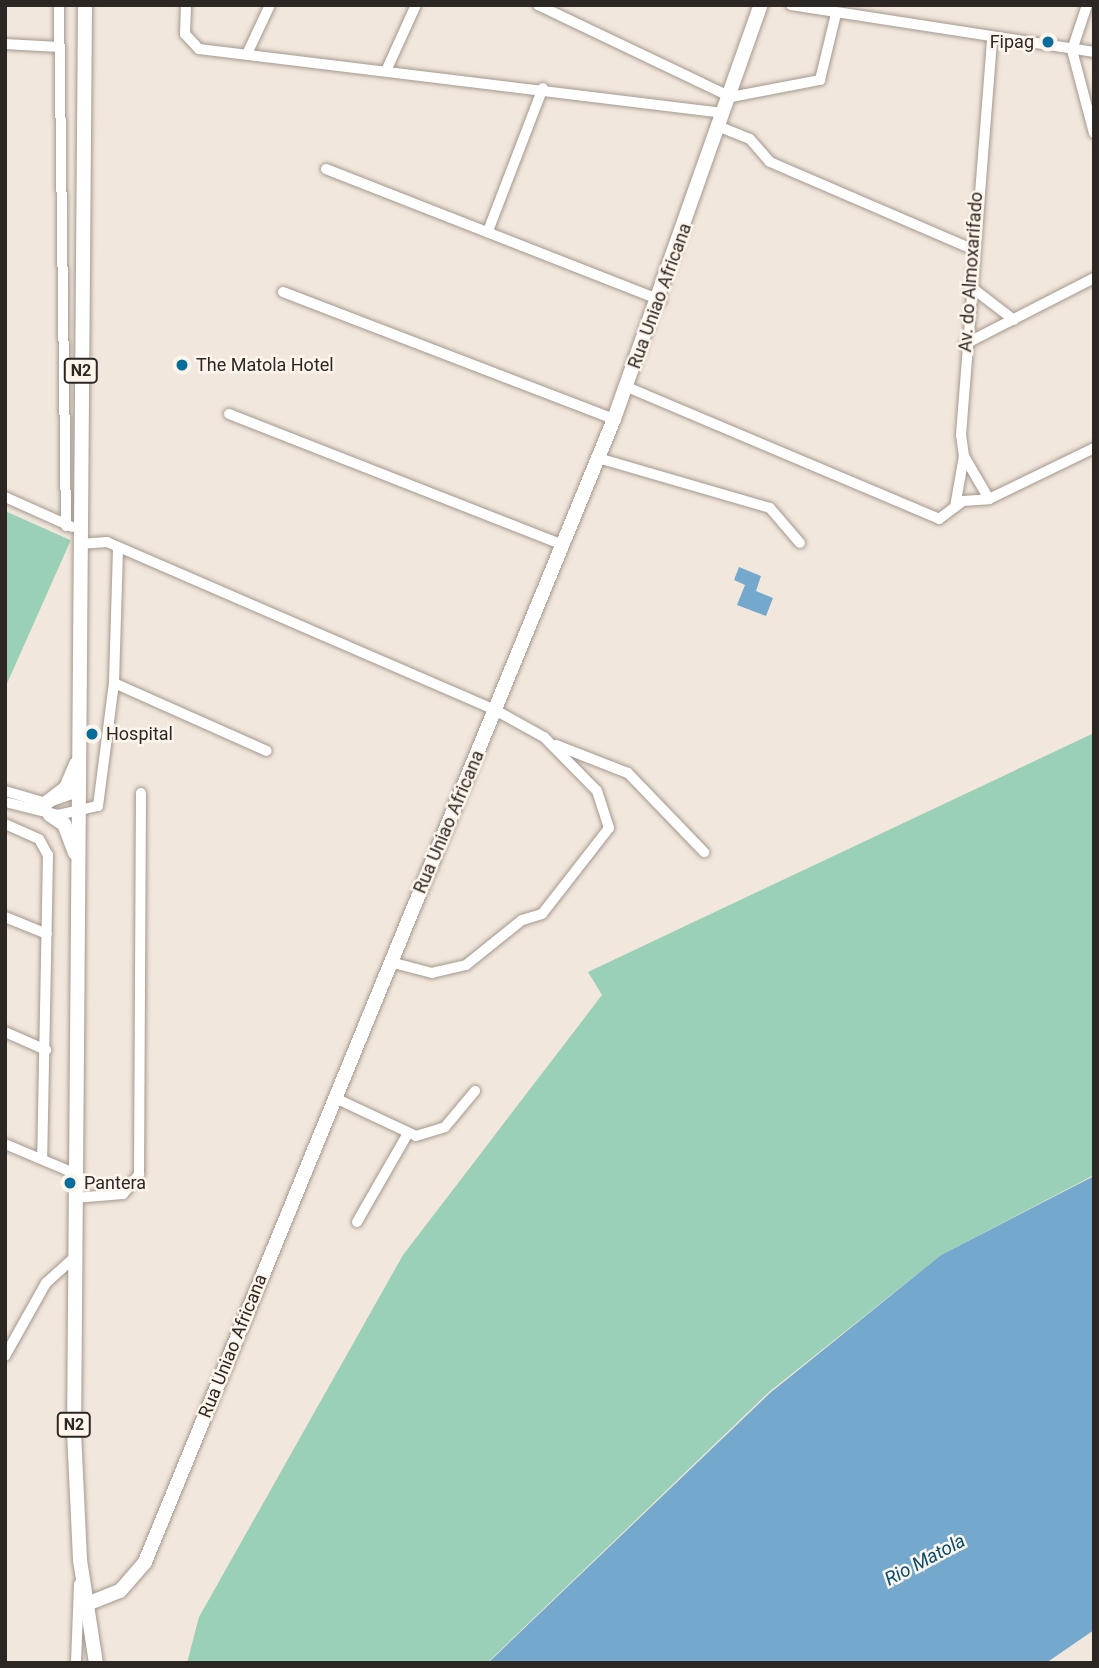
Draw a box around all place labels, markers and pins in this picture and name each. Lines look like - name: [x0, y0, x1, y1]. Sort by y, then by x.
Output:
- place label: Fipag: [990, 31, 1034, 53]
- marker: Fipag: [1040, 34, 1056, 50]
- place label: The Matola Hotel: [196, 354, 334, 376]
- marker: The Matola Hotel: [174, 357, 190, 373]
- place label: Hospital: [106, 723, 173, 745]
- marker: Hospital: [84, 726, 100, 742]
- place label: Pantera: [84, 1172, 146, 1194]
- marker: Pantera: [62, 1175, 78, 1191]

